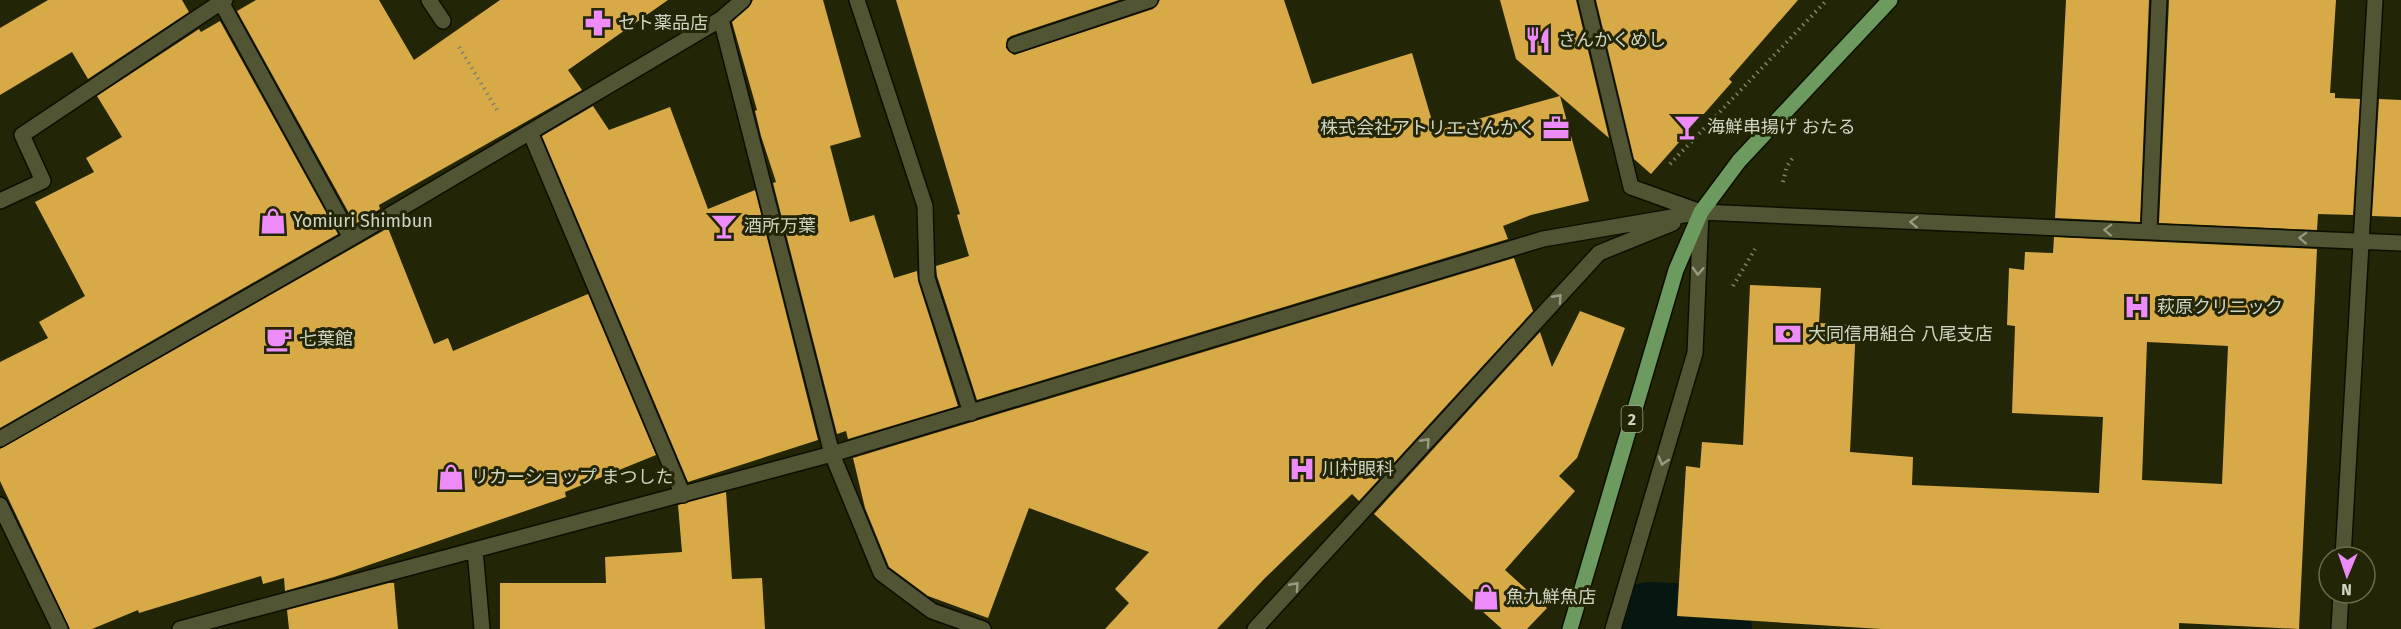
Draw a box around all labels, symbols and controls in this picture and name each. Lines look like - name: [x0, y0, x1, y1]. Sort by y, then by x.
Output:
- pharmacy icon: セト薬品店: [583, 8, 613, 38]
- place label: セト薬品店: [618, 12, 708, 34]
- restaurant icon: さんかくめし: [1523, 25, 1553, 55]
- place label: さんかくめし: [1558, 29, 1666, 51]
- bar icon: 海鮮串揚げ おたる: [1672, 112, 1702, 142]
- office icon: 株式会社アトリエさんかく: [1541, 113, 1571, 143]
- place label: 海鮮串揚げ おたる: [1707, 116, 1856, 138]
- place label: 株式会社アトリエさんかく: [1320, 117, 1536, 139]
- shop icon: Yomiuri Shimbun: [258, 206, 288, 236]
- place label: Yomiuri Shimbun: [293, 210, 433, 232]
- bar icon: 酒所万葉: [709, 211, 739, 241]
- place label: 酒所万葉: [744, 215, 816, 237]
- one-way arrow: [1909, 215, 1918, 228]
- one-way arrow: [2104, 224, 2113, 236]
- one-way arrow: [2299, 232, 2308, 245]
- one-way arrow: [1692, 266, 1705, 275]
- hospital icon: 萩原クリニック: [2122, 292, 2152, 322]
- one-way arrow: [1551, 294, 1562, 305]
- place label: 萩原クリニック: [2157, 296, 2283, 318]
- bank icon: 大同信用組合 八尾支店: [1773, 319, 1803, 349]
- place label: 大同信用組合 八尾支店: [1808, 323, 1993, 345]
- cafe icon: 七葉館: [264, 324, 294, 354]
- place label: 七葉館: [299, 328, 353, 350]
- road number: 2: [1622, 406, 1642, 432]
- one-way arrow: [1419, 438, 1430, 449]
- hospital icon: 川村眼科: [1287, 454, 1317, 484]
- one-way arrow: [1658, 455, 1670, 466]
- place label: 川村眼科: [1322, 458, 1394, 480]
- shop icon: リカーショップ まつした: [436, 462, 466, 492]
- place label: リカーショップ まつした: [471, 466, 673, 488]
- north arrow: [2317, 545, 2377, 605]
- text: N: [2341, 580, 2352, 599]
- one-way arrow: [1288, 582, 1299, 593]
- shop icon: 魚九鮮魚店: [1471, 582, 1501, 612]
- place label: 魚九鮮魚店: [1506, 586, 1596, 608]

